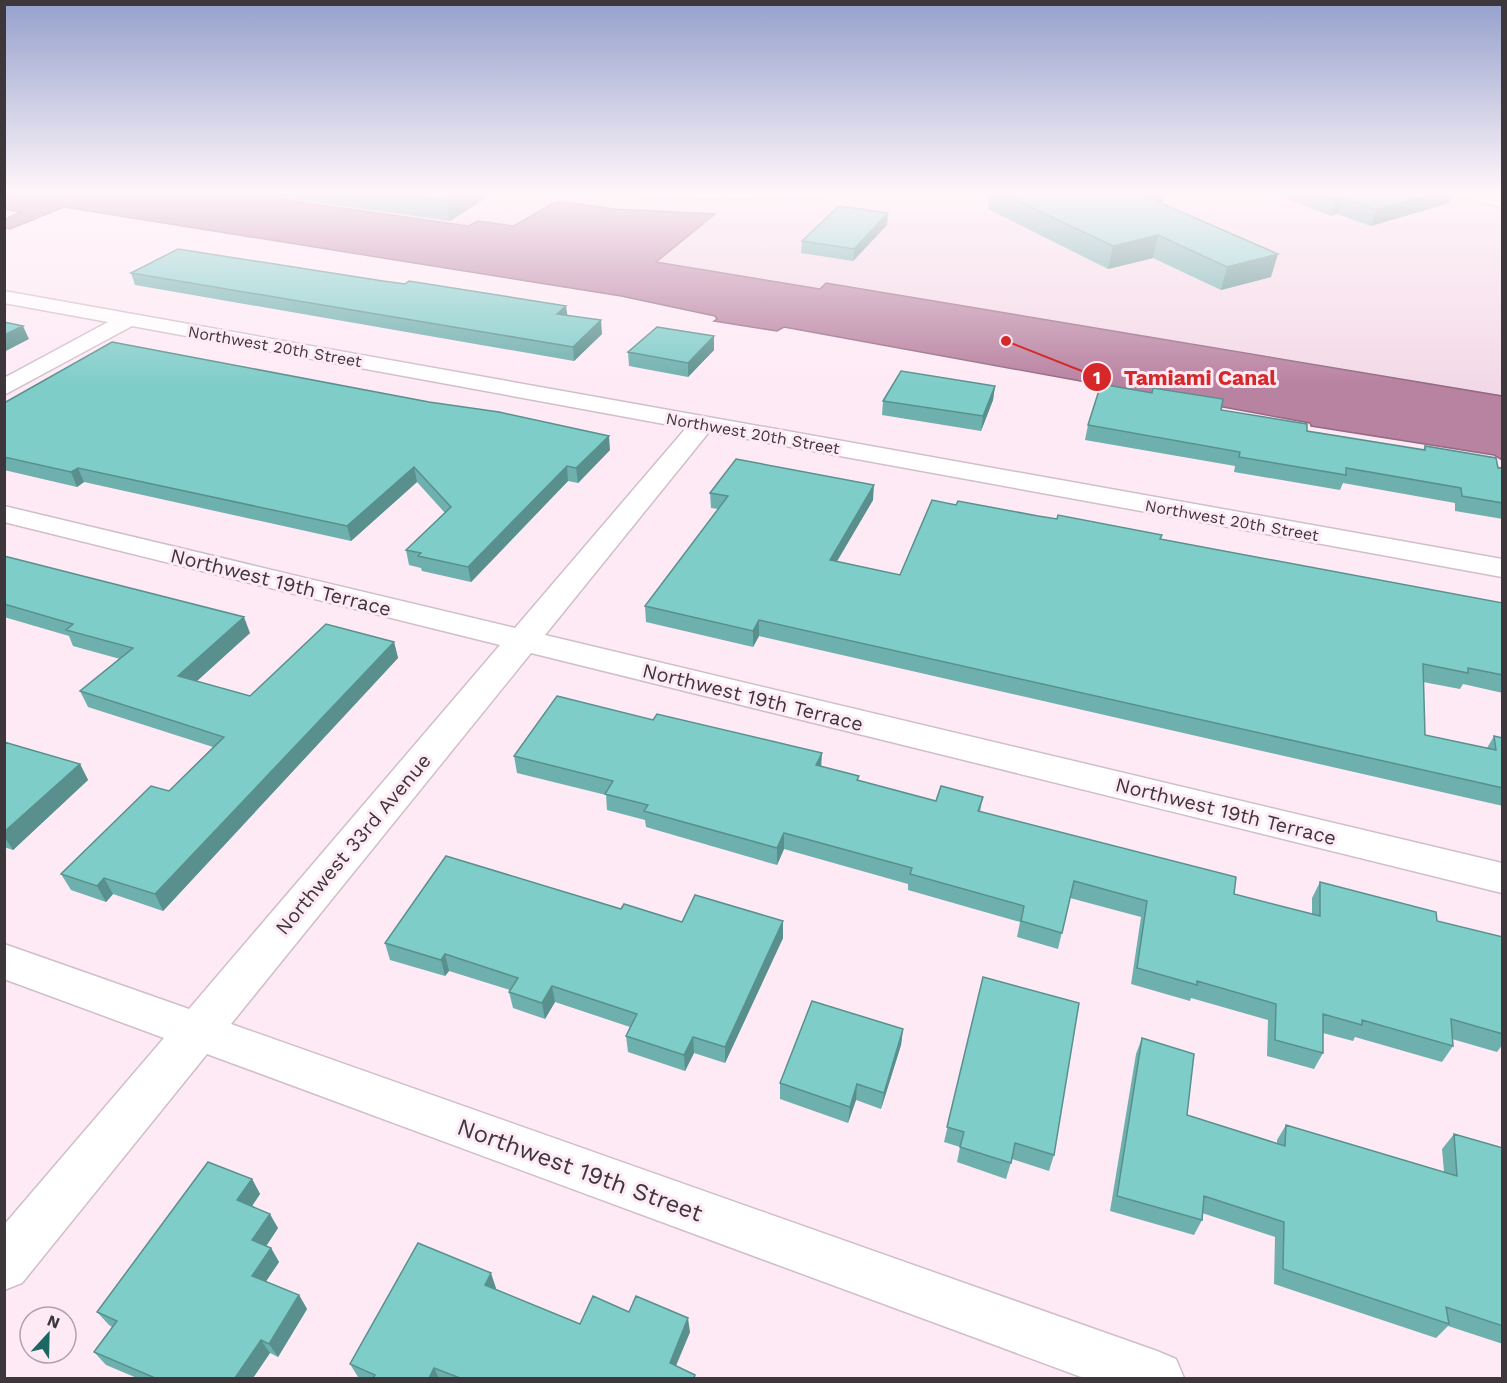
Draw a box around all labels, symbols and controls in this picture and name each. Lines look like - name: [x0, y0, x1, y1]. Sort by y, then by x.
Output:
- street label: Northwest 20th Street: [187, 322, 364, 371]
- callout: Tamiami Canal: [1082, 358, 1289, 397]
- text: Tamiami Canal: [1124, 365, 1276, 390]
- text: 1: [1093, 367, 1101, 388]
- street label: Northwest 20th Street: [665, 409, 842, 458]
- street label: Northwest 20th Street: [1144, 496, 1321, 545]
- street label: Northwest 19th Terrace: [168, 543, 394, 621]
- street label: Northwest 19th Terrace: [640, 658, 866, 736]
- street label: Northwest 33rd Avenue: [270, 749, 436, 939]
- street label: Northwest 19th Terrace: [1113, 772, 1339, 850]
- street label: Northwest 19th Street: [453, 1113, 707, 1227]
- north arrow: [18, 1305, 78, 1365]
- text: N: [44, 1311, 62, 1333]

